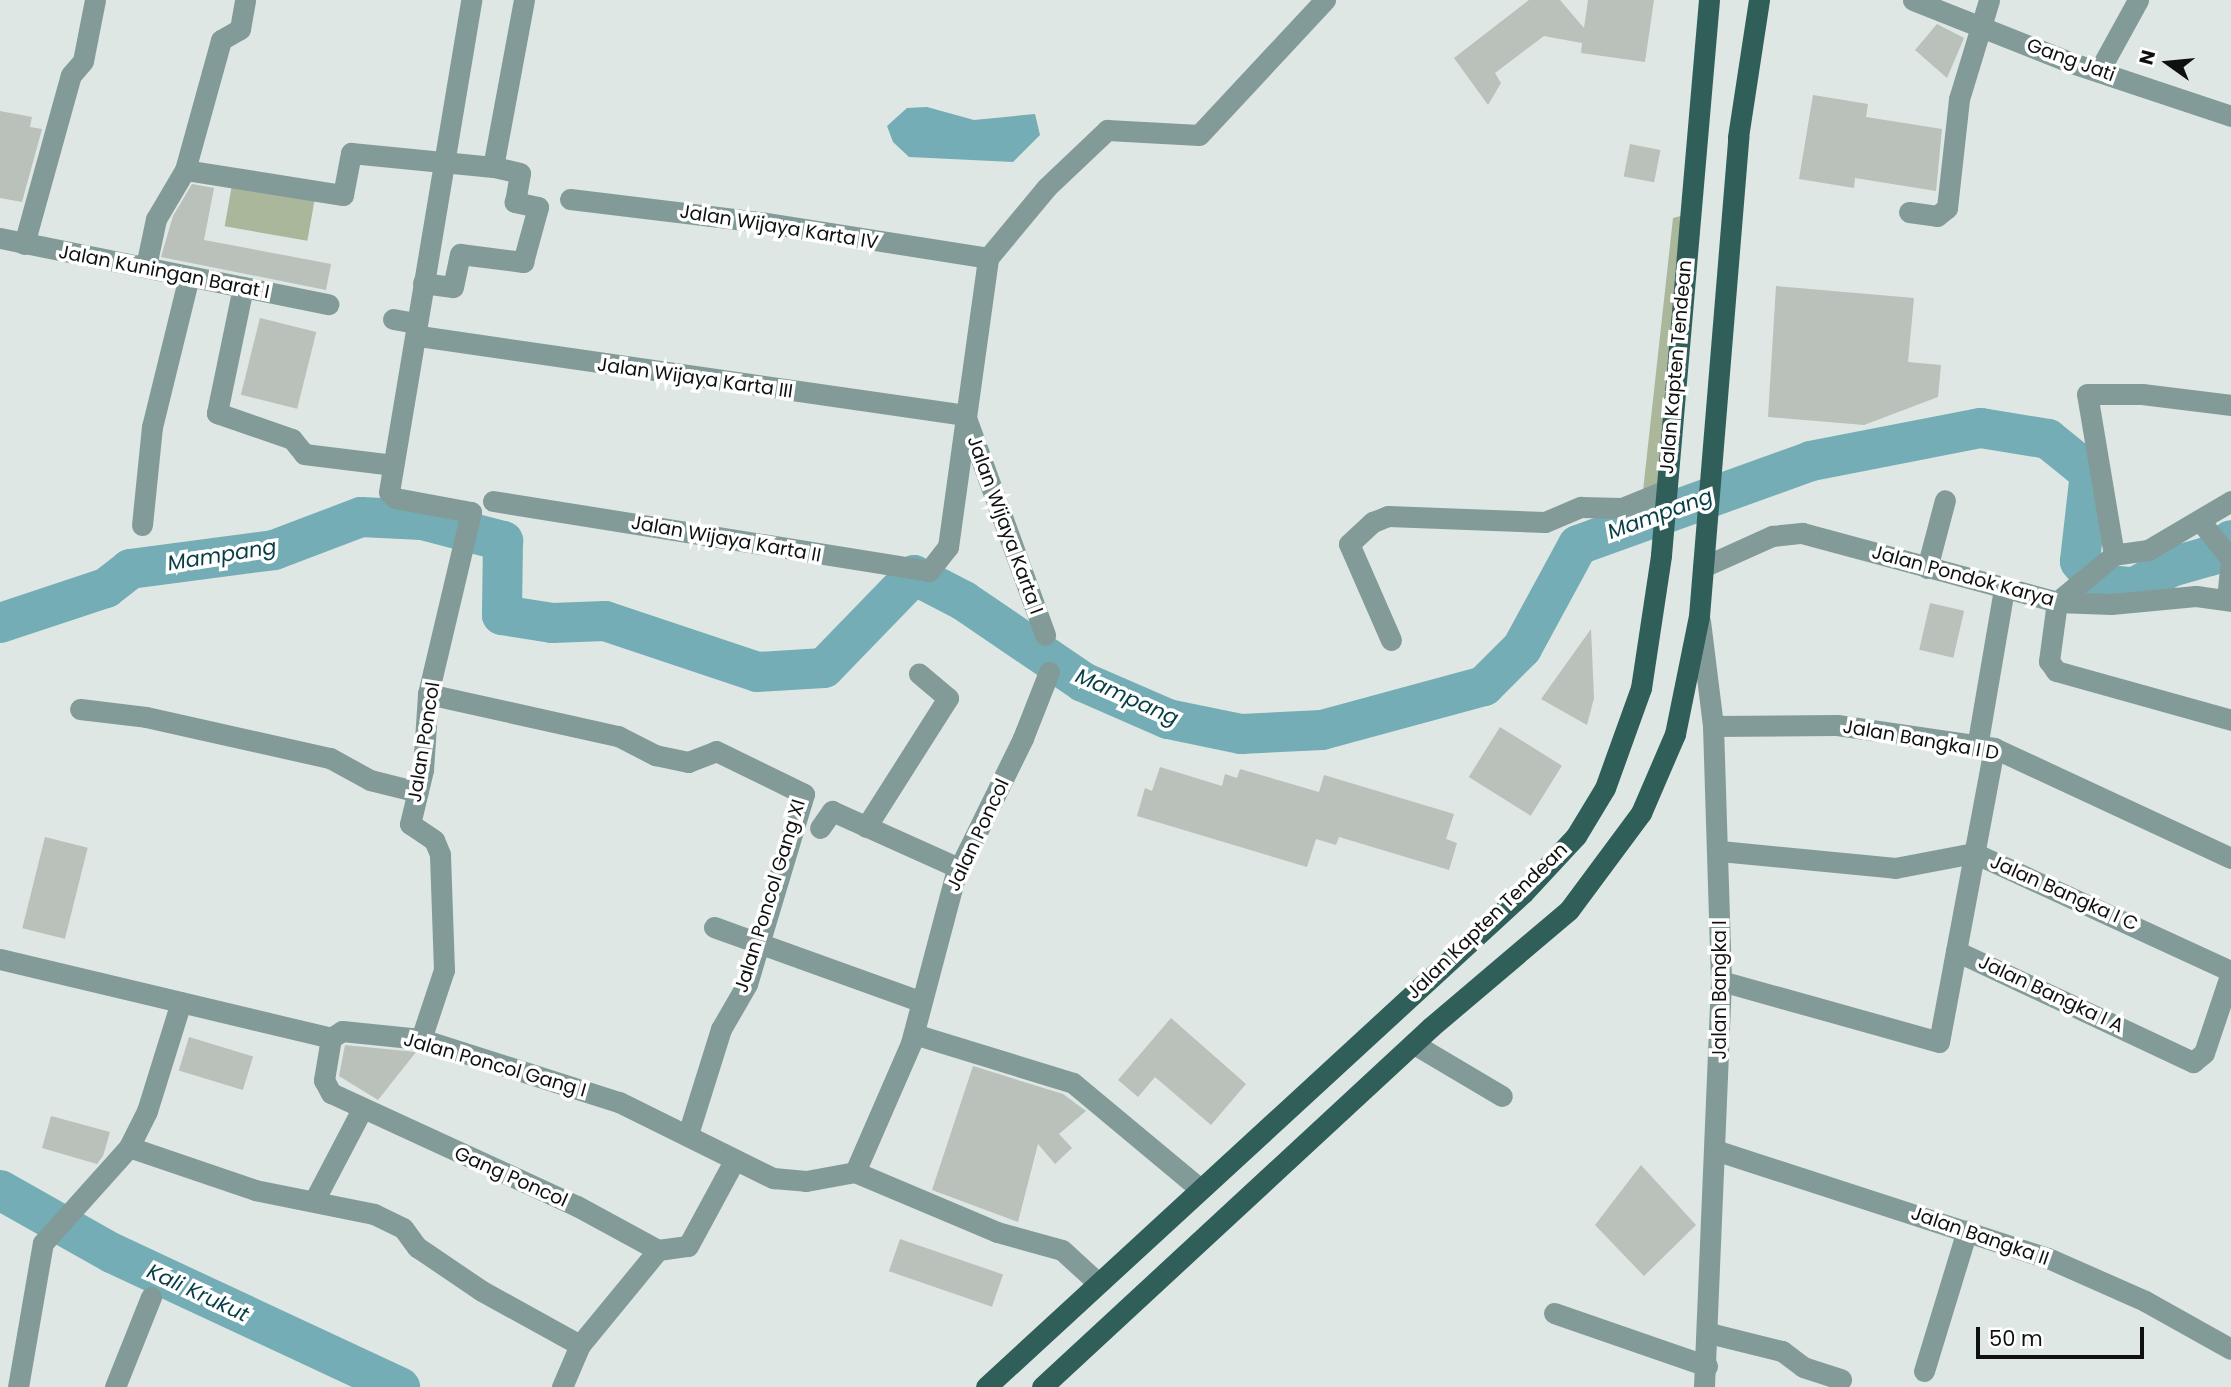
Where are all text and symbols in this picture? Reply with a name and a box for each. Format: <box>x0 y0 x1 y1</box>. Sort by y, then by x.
north arrow <box>2133 28 2203 98</box>
street label: Gang Jati <box>2024 34 2118 86</box>
text: N <box>2132 47 2162 68</box>
street label: Jalan Wijaya Karta IV <box>678 200 880 254</box>
street label: Jalan Kuningan Barat I <box>57 240 271 304</box>
street label: Jalan Kapten Tendean <box>1655 259 1697 475</box>
street label: Jalan Wijaya Karta III <box>596 353 794 403</box>
street label: Jalan Wijaya Karta I <box>962 433 1048 617</box>
water label: Mampang <box>1604 483 1716 545</box>
street label: Jalan Wijaya Karta II <box>629 511 823 567</box>
water label: Mampang <box>166 534 278 576</box>
street label: Jalan Pondok Karya <box>1869 541 2057 611</box>
water label: Mampang <box>1072 663 1182 731</box>
street label: Jalan Poncol <box>403 680 445 804</box>
street label: Jalan Bangka I D <box>1841 715 2001 765</box>
street label: Jalan Poncol <box>942 775 1014 895</box>
street label: Jalan Poncol Gang XI <box>730 797 810 995</box>
street label: Jalan Kapten Tendean <box>1402 838 1572 1004</box>
street label: Jalan Bangka I C <box>1987 850 2141 936</box>
street label: Jalan Bangka I <box>1709 920 1731 1060</box>
street label: Jalan Bangka I A <box>1975 950 2127 1038</box>
street label: Jalan Poncol Gang I <box>401 1028 589 1102</box>
street label: Gang Poncol <box>451 1142 571 1212</box>
street label: Jalan Bangka II <box>1908 1202 2052 1270</box>
water label: Kali Krukut <box>143 1259 253 1327</box>
scale bar <box>1979 1314 2147 1358</box>
text: 50 m <box>1989 1324 2043 1353</box>

